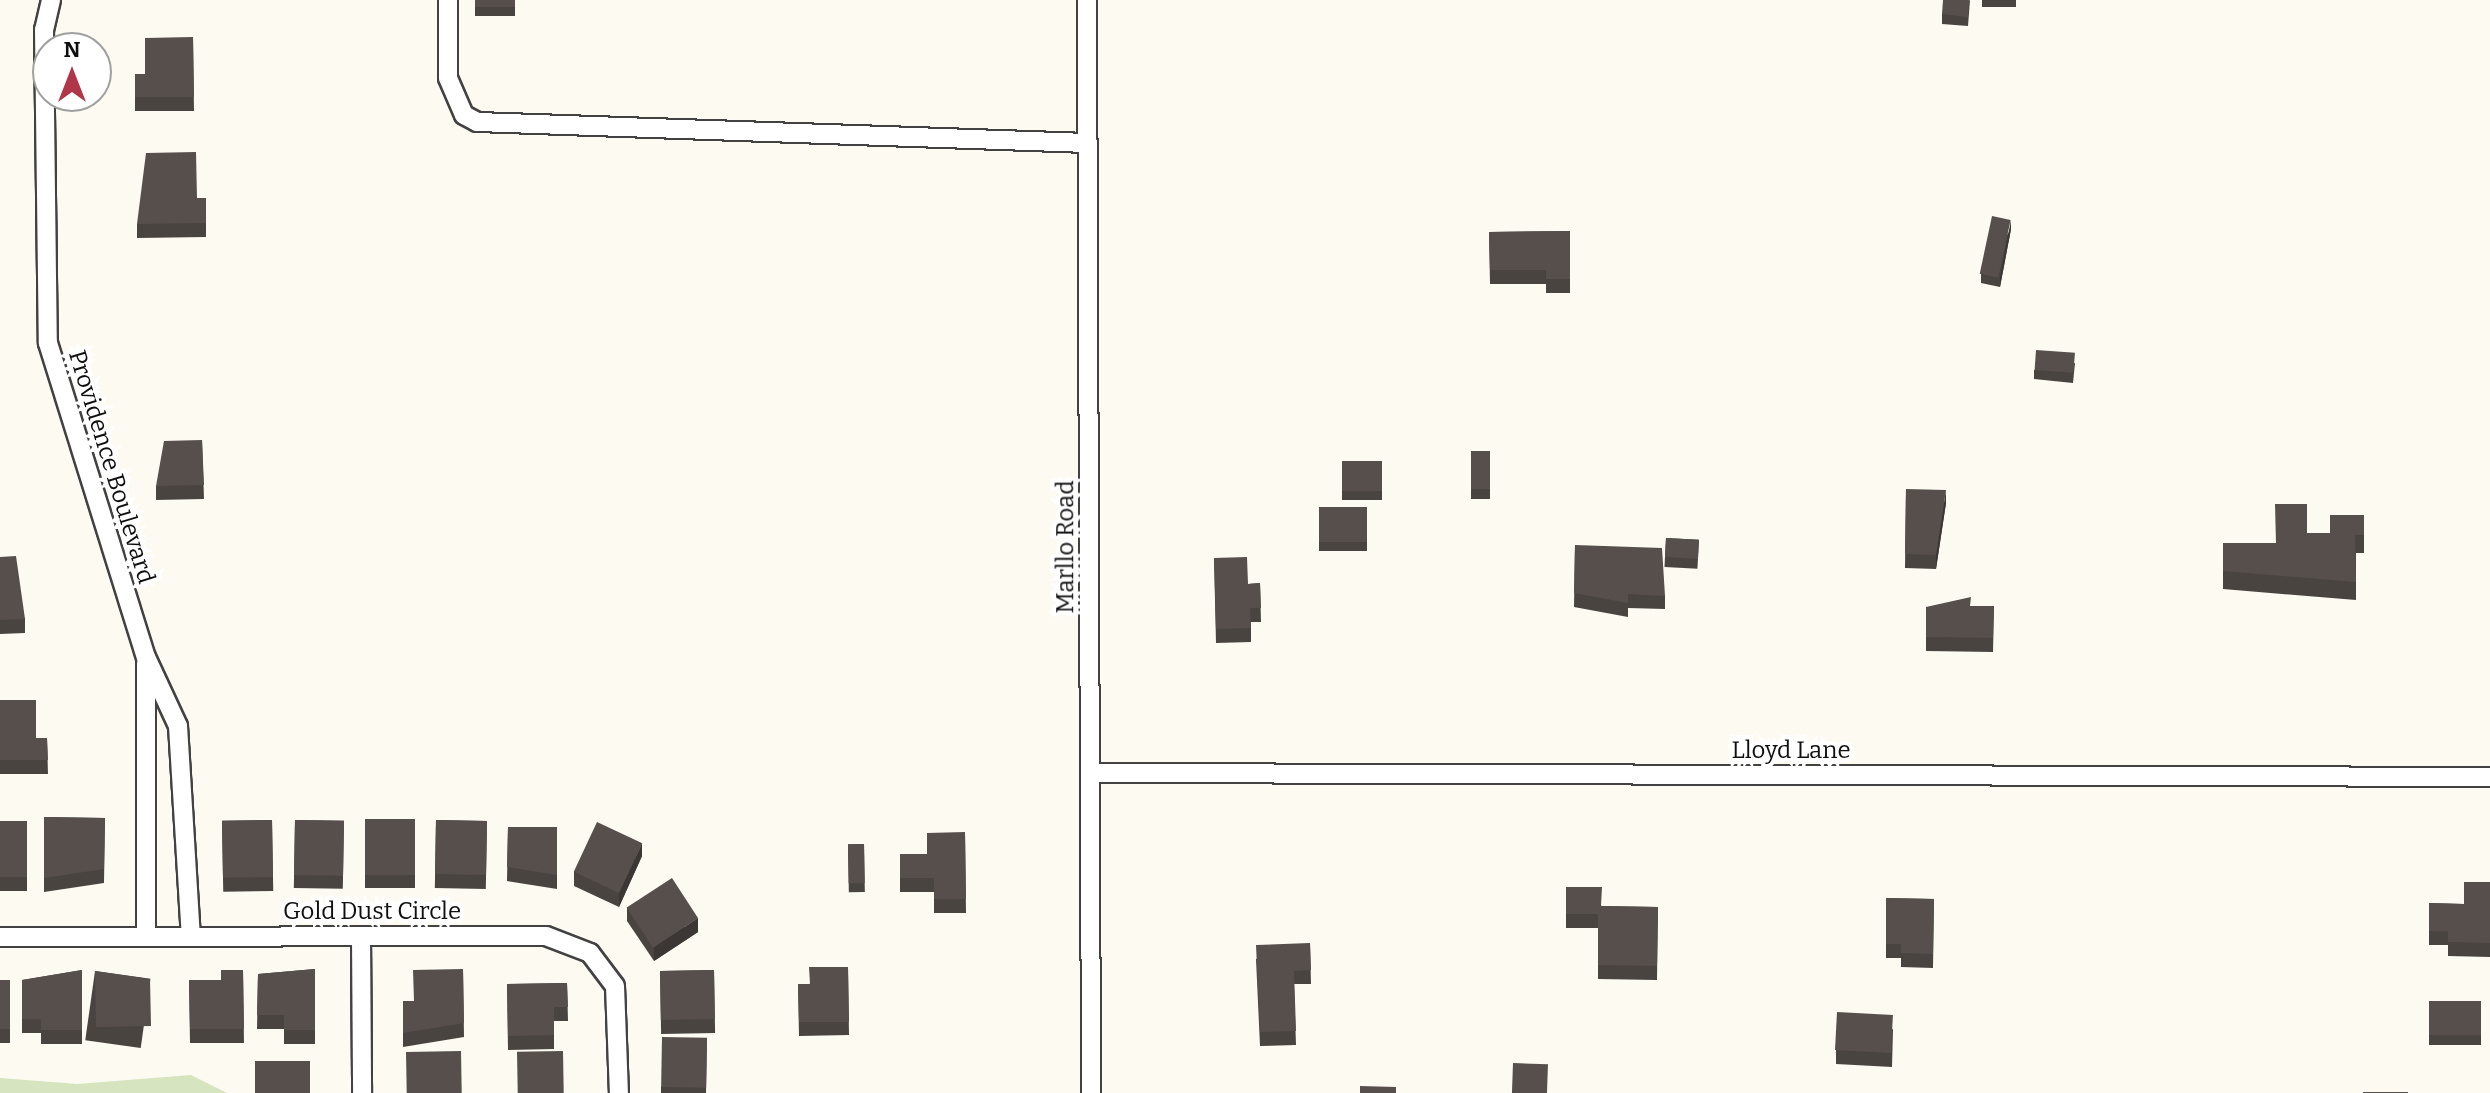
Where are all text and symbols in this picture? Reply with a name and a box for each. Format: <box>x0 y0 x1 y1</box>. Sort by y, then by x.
north arrow <box>32 32 112 112</box>
text: N <box>64 36 80 63</box>
street label: Providence Boulevard <box>62 347 160 587</box>
street label: Marllo Road <box>1052 480 1080 614</box>
street label: Lloyd Lane <box>1731 737 1851 765</box>
street label: Gold Dust Circle <box>283 898 461 926</box>

